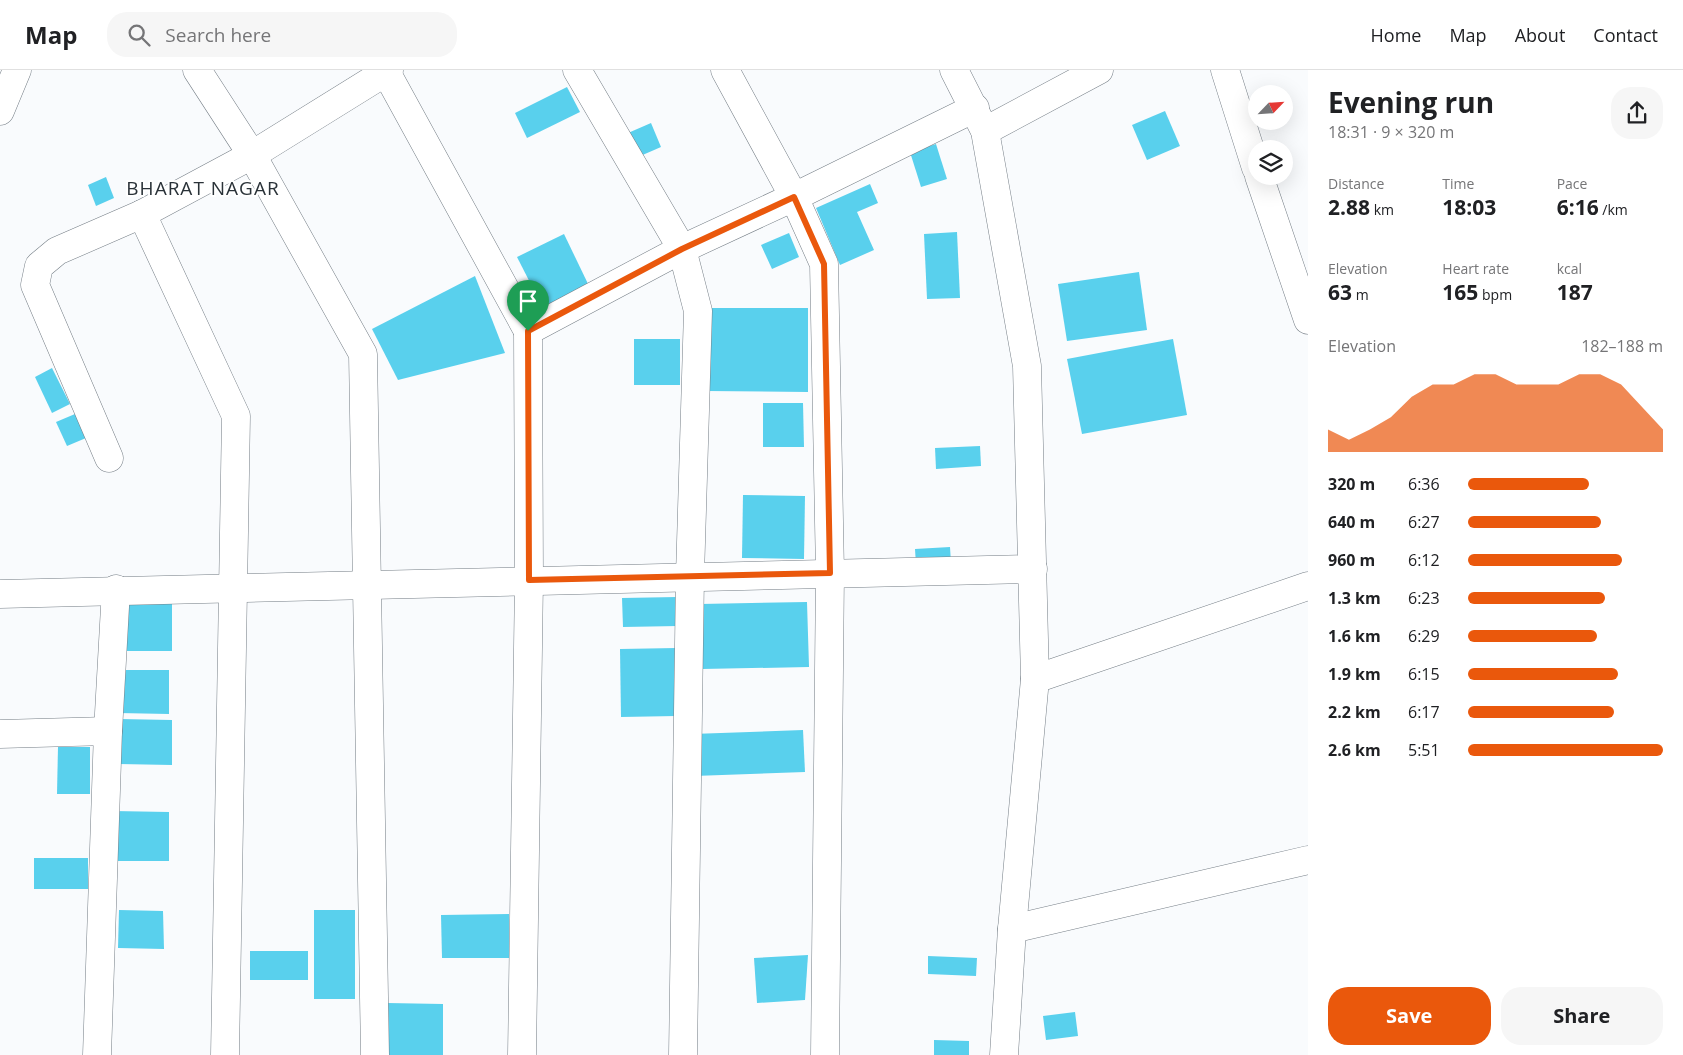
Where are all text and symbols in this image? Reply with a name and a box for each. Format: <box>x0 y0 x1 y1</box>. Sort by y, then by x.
search box <box>107 12 457 57</box>
text: Map <box>25 18 77 51</box>
icon: search <box>125 21 153 49</box>
text: Search here <box>165 22 271 48</box>
text: Home <box>1371 23 1421 47</box>
text: Map <box>1449 23 1487 47</box>
text: About <box>1515 23 1565 47</box>
text: Contact <box>1593 23 1658 47</box>
text: Evening run <box>1328 83 1494 121</box>
north arrow <box>1248 85 1292 130</box>
map controls <box>1248 85 1293 185</box>
button: share <box>1611 87 1663 139</box>
text: 18:31 · 9 × 320 m <box>1328 121 1454 143</box>
button: layers <box>1248 140 1293 185</box>
text: Distance <box>1328 174 1384 193</box>
text: Time <box>1442 174 1474 193</box>
text: Pace <box>1557 174 1587 193</box>
district label: BHARAT NAGAR <box>126 175 280 201</box>
text: 2.88 <box>1328 193 1370 221</box>
text: 18:03 <box>1442 193 1496 221</box>
text: 6:16 <box>1557 193 1599 221</box>
text: km <box>1370 200 1394 219</box>
text: /km <box>1599 200 1628 219</box>
text: Elevation <box>1328 259 1387 278</box>
text: Heart rate <box>1442 259 1509 278</box>
text: kcal <box>1557 259 1582 278</box>
text: 63 <box>1328 278 1352 306</box>
text: 165 <box>1442 278 1478 306</box>
text: 187 <box>1557 278 1593 306</box>
pin <box>507 280 549 331</box>
text: m <box>1352 285 1369 304</box>
text: bpm <box>1478 285 1512 304</box>
icon: arrive <box>514 287 542 315</box>
text: Elevation <box>1328 335 1396 357</box>
text: 182–188 m <box>1581 335 1663 357</box>
text: 320 m <box>1328 473 1375 495</box>
text: 6:36 <box>1408 473 1440 495</box>
text: 640 m <box>1328 511 1375 533</box>
text: 6:27 <box>1408 511 1440 533</box>
text: 960 m <box>1328 549 1375 571</box>
text: 6:12 <box>1408 549 1440 571</box>
text: 1.3 km <box>1328 587 1381 609</box>
text: 6:23 <box>1408 587 1440 609</box>
text: 1.6 km <box>1328 625 1381 647</box>
text: 6:29 <box>1408 625 1440 647</box>
text: 1.9 km <box>1328 663 1381 685</box>
text: 6:15 <box>1408 663 1440 685</box>
text: 2.2 km <box>1328 701 1381 723</box>
text: 6:17 <box>1408 701 1440 723</box>
text: 2.6 km <box>1328 739 1381 761</box>
text: 5:51 <box>1408 739 1440 761</box>
button: Save <box>1328 987 1491 1045</box>
button: Share <box>1501 987 1663 1045</box>

